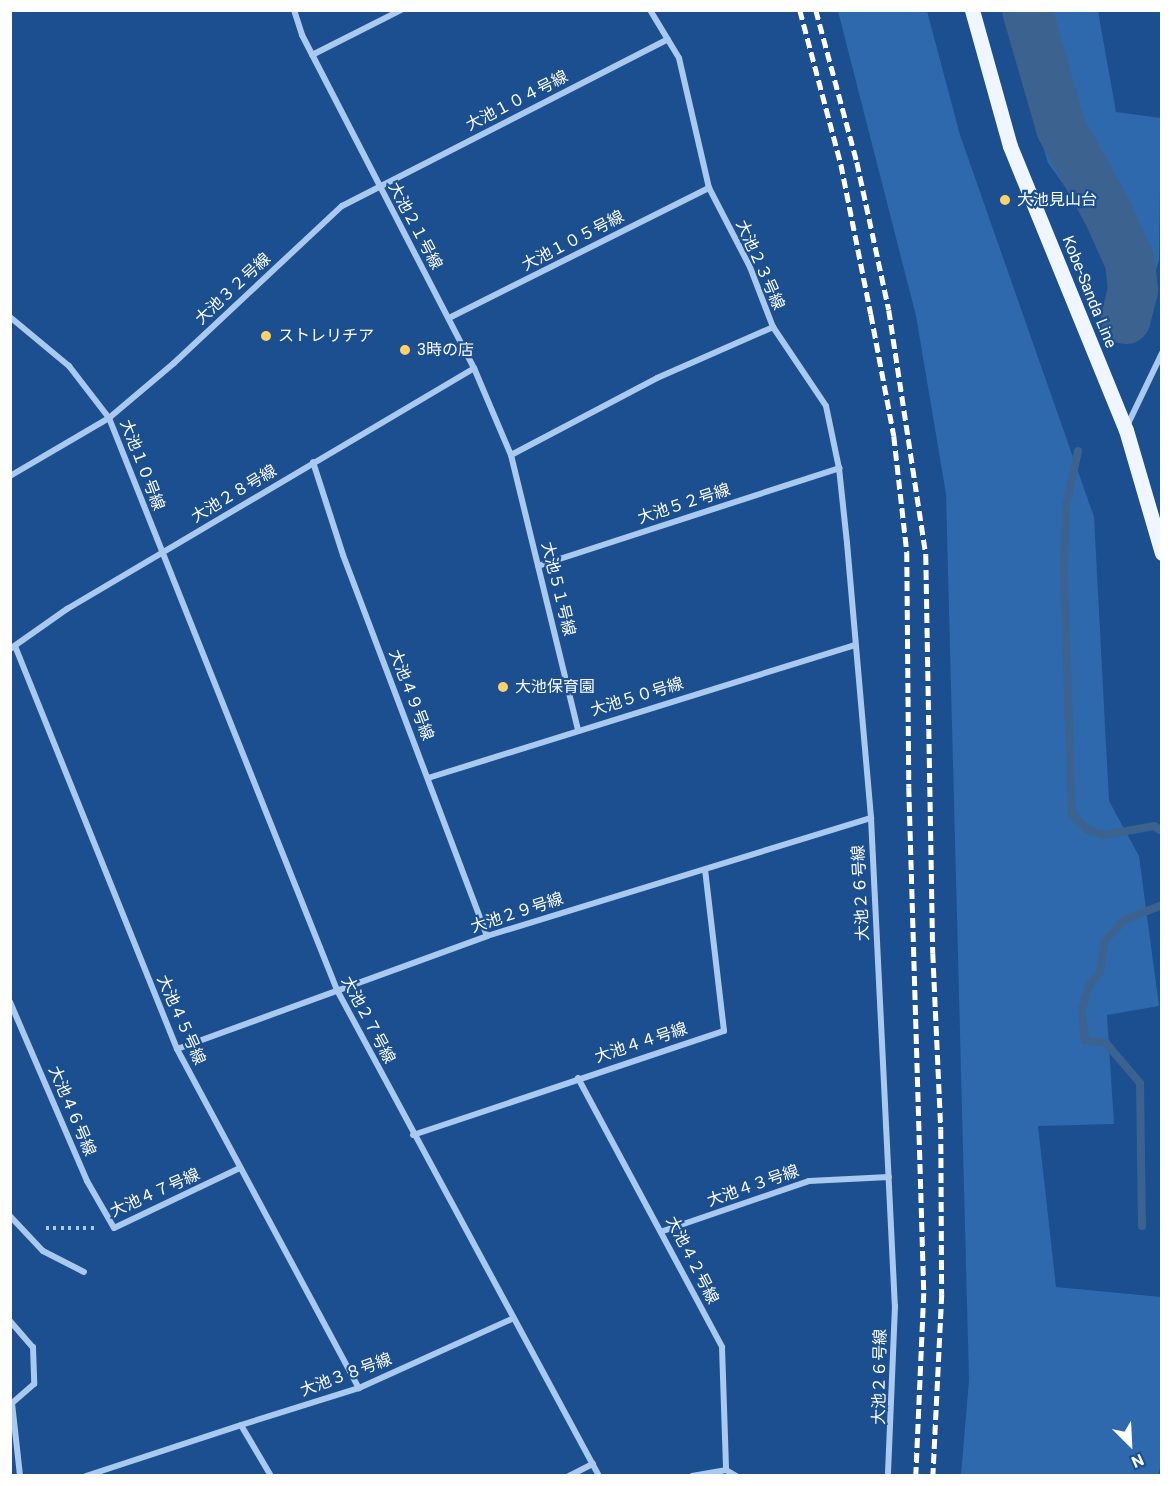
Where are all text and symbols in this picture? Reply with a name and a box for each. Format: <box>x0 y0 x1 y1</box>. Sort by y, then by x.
street label: 大池１０４号線 <box>463 67 571 135</box>
street label: 大池２１号線 <box>384 179 446 273</box>
place label: 大池見山台 <box>1017 190 1097 210</box>
marker: 大池見山台 <box>998 193 1012 207</box>
street label: 大池１０５号線 <box>519 207 627 275</box>
street label: 大池２３号線 <box>732 217 788 313</box>
street label: Kobe-Sanda Line <box>1058 233 1120 351</box>
street label: 大池３２号線 <box>191 249 275 329</box>
place label: ストレリチア <box>278 326 374 346</box>
marker: ストレリチア <box>259 329 273 343</box>
place label: 3時の店 <box>417 340 474 360</box>
marker: 3時の店 <box>398 343 412 357</box>
street label: 大池１０号線 <box>116 417 168 513</box>
street label: 大池２８号線 <box>188 461 280 527</box>
street label: 大池５２号線 <box>635 480 733 528</box>
street label: 大池５１号線 <box>537 540 579 638</box>
street label: 大池４９号線 <box>385 647 437 743</box>
street label: 大池５０号線 <box>588 674 686 720</box>
place label: 大池保育園 <box>515 677 595 697</box>
marker: 大池保育園 <box>496 680 510 694</box>
street label: 大池２６号線 <box>849 845 873 941</box>
street label: 大池２９号線 <box>468 889 566 937</box>
street label: 大池４５号線 <box>153 972 209 1068</box>
street label: 大池２７号線 <box>337 973 399 1067</box>
street label: 大池４４号線 <box>592 1019 690 1067</box>
street label: 大池４６号線 <box>44 1063 100 1159</box>
street label: 大池４３号線 <box>704 1161 802 1211</box>
street label: 大池４７号線 <box>107 1165 203 1221</box>
street label: 大池４２号線 <box>662 1213 722 1307</box>
street label: 大池２６号線 <box>870 1329 890 1425</box>
street label: 大池３８号線 <box>298 1350 394 1400</box>
north arrow <box>1100 1414 1160 1474</box>
text: N <box>1129 1450 1147 1472</box>

